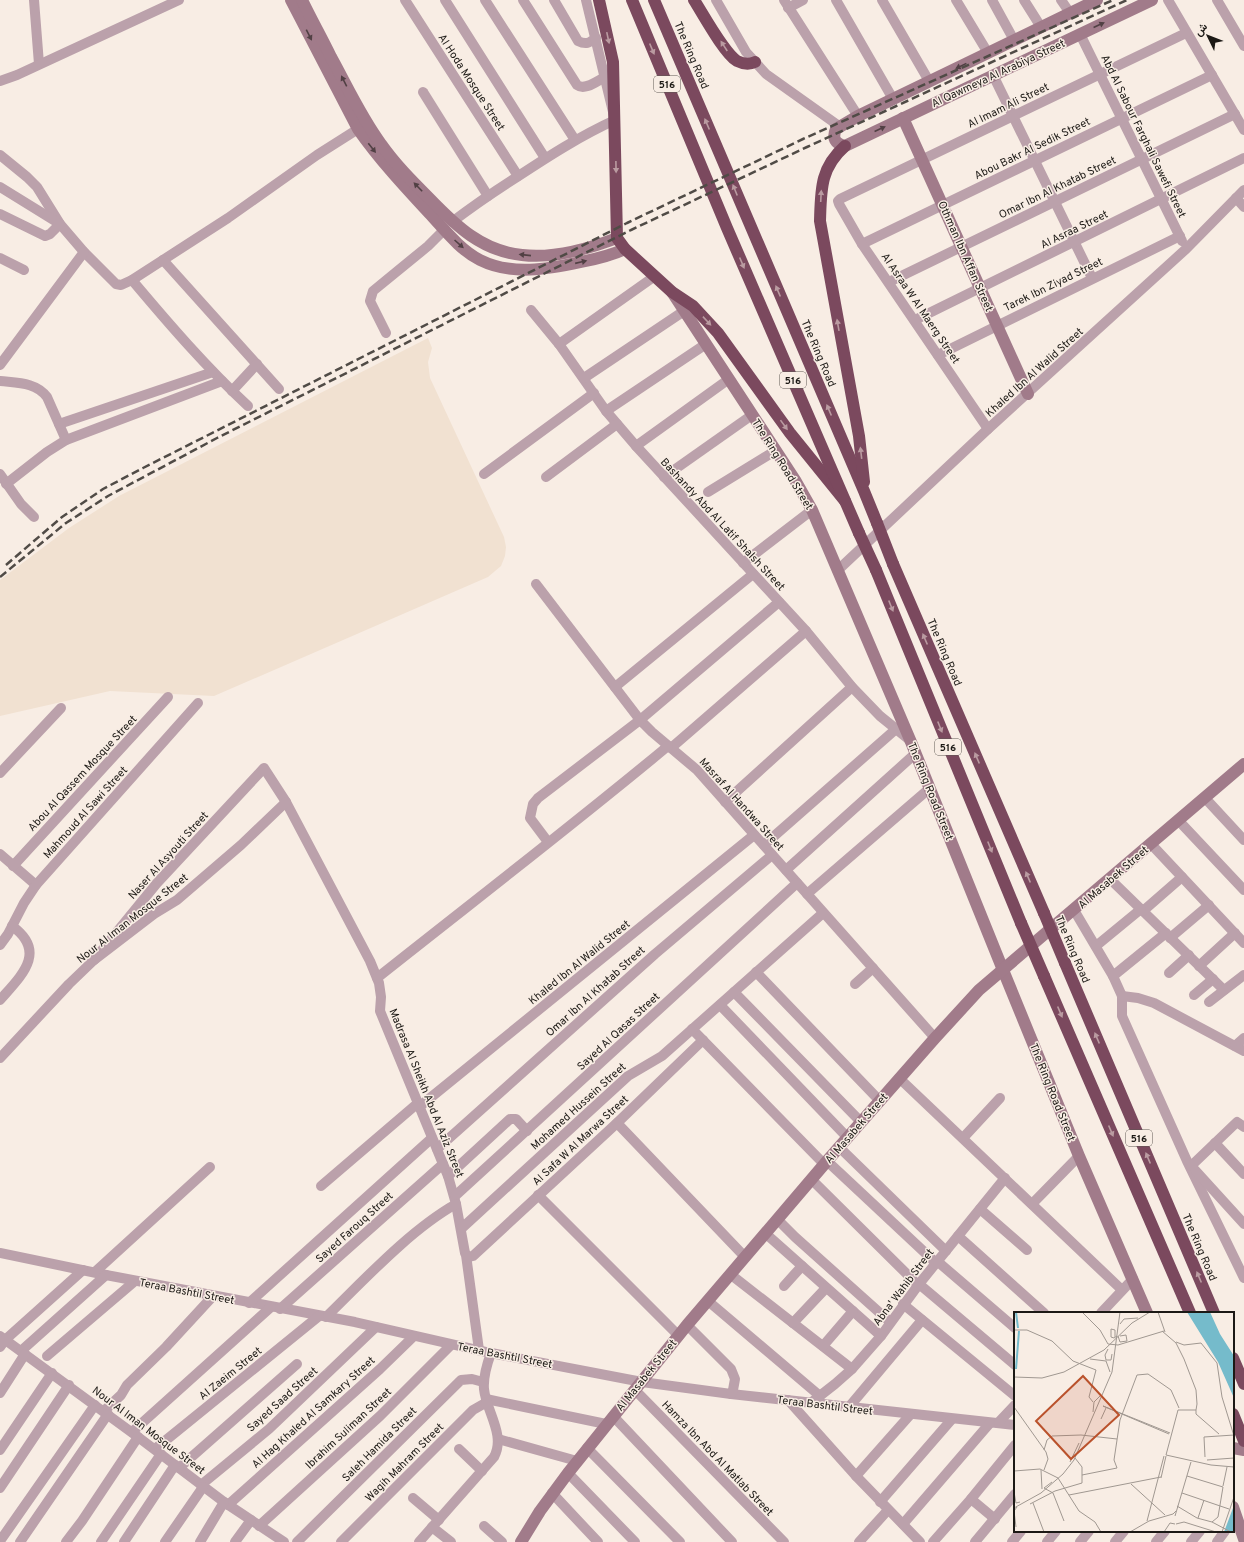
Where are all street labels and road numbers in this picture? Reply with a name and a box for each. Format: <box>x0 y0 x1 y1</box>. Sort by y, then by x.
street label: The Ring Road <box>671 20 712 91</box>
street label: Al Hoda Mosque Street <box>435 32 508 134</box>
street label: Al Qawmeya Al Arabiya Street <box>929 37 1068 111</box>
street label: Abd Al Sabour Farghali Sawefi Street <box>1097 53 1189 220</box>
road number: 516 <box>654 76 680 92</box>
street label: Al Imam Ali Street <box>965 80 1051 132</box>
street label: Abou Bakr Al Sedik Street <box>972 115 1093 183</box>
street label: Omar Ibn Al Khatab Street <box>996 153 1118 222</box>
street label: Othman Ibn Affan Street <box>934 199 996 314</box>
street label: Al Asraa Street <box>1038 207 1111 252</box>
street label: Al Asraa W Al Maerg Street <box>878 250 963 367</box>
street label: Tarek Ibn Ziyad Street <box>1002 255 1105 315</box>
street label: The Ring Road <box>798 318 839 389</box>
street label: Khaled Ibn Al Walid Street <box>983 325 1086 420</box>
road number: 516 <box>780 372 806 388</box>
street label: The Ring Road Street <box>748 416 816 513</box>
street label: Bashandy Abd Al Latif Shalsh Street <box>657 455 788 594</box>
street label: The Ring Road <box>924 617 965 688</box>
street label: Abou Al Qassem Mosque Street <box>25 713 140 835</box>
road number: 516 <box>935 739 961 755</box>
street label: The Ring Road Street <box>904 740 956 843</box>
street label: Masraf Al Handwa Street <box>696 755 787 854</box>
street label: Mahmoud Al Sawi Street <box>41 764 131 862</box>
street label: Naser Al Asyouti Street <box>126 809 212 902</box>
street label: Al Masabek Street <box>1075 843 1152 912</box>
street label: Nour Al Iman Mosque Street <box>74 871 191 967</box>
street label: The Ring Road <box>1052 914 1093 985</box>
street label: Khaled Ibn Al Walid Street <box>526 917 633 1008</box>
street label: Omar Ibn Al Khatab Street <box>543 943 648 1040</box>
street label: Sayed Al Qasas Street <box>574 990 663 1074</box>
street label: Madrasa Al Sheikh Abd Al Aziz Street <box>386 1007 466 1180</box>
street label: The Ring Road Street <box>1026 1041 1078 1144</box>
street label: Mohamed Hussein Street <box>528 1060 629 1153</box>
street label: Al Masabek Street <box>822 1090 891 1167</box>
street label: Al Safa W Al Marwa Street <box>530 1093 632 1189</box>
road number: 516 <box>1126 1130 1152 1146</box>
street label: Sayed Farouq Street <box>313 1189 396 1266</box>
street label: The Ring Road <box>1179 1212 1220 1283</box>
street label: Abna' Wahib Street <box>870 1246 937 1329</box>
street label: Teraa Bashtil Street <box>138 1276 236 1308</box>
street label: Al Masabek Street <box>613 1337 680 1415</box>
street label: Teraa Bashtil Street <box>456 1340 554 1372</box>
street label: Al Zaeim Street <box>196 1344 265 1403</box>
street label: Al Hag Khaled Al Samkary Street <box>249 1354 378 1472</box>
street label: Sayed Saad Street <box>244 1364 321 1435</box>
street label: Nour Al Iman Mosque Street <box>89 1384 208 1478</box>
street label: Ibrahim Suliman Street <box>303 1385 395 1472</box>
street label: Teraa Bashtil Street <box>776 1393 874 1419</box>
street label: Hamza Ibn Abd Al Matlab Street <box>658 1398 776 1519</box>
street label: Saleh Hamida Street <box>339 1404 420 1485</box>
street label: Wagih Mahram Street <box>362 1420 447 1505</box>

